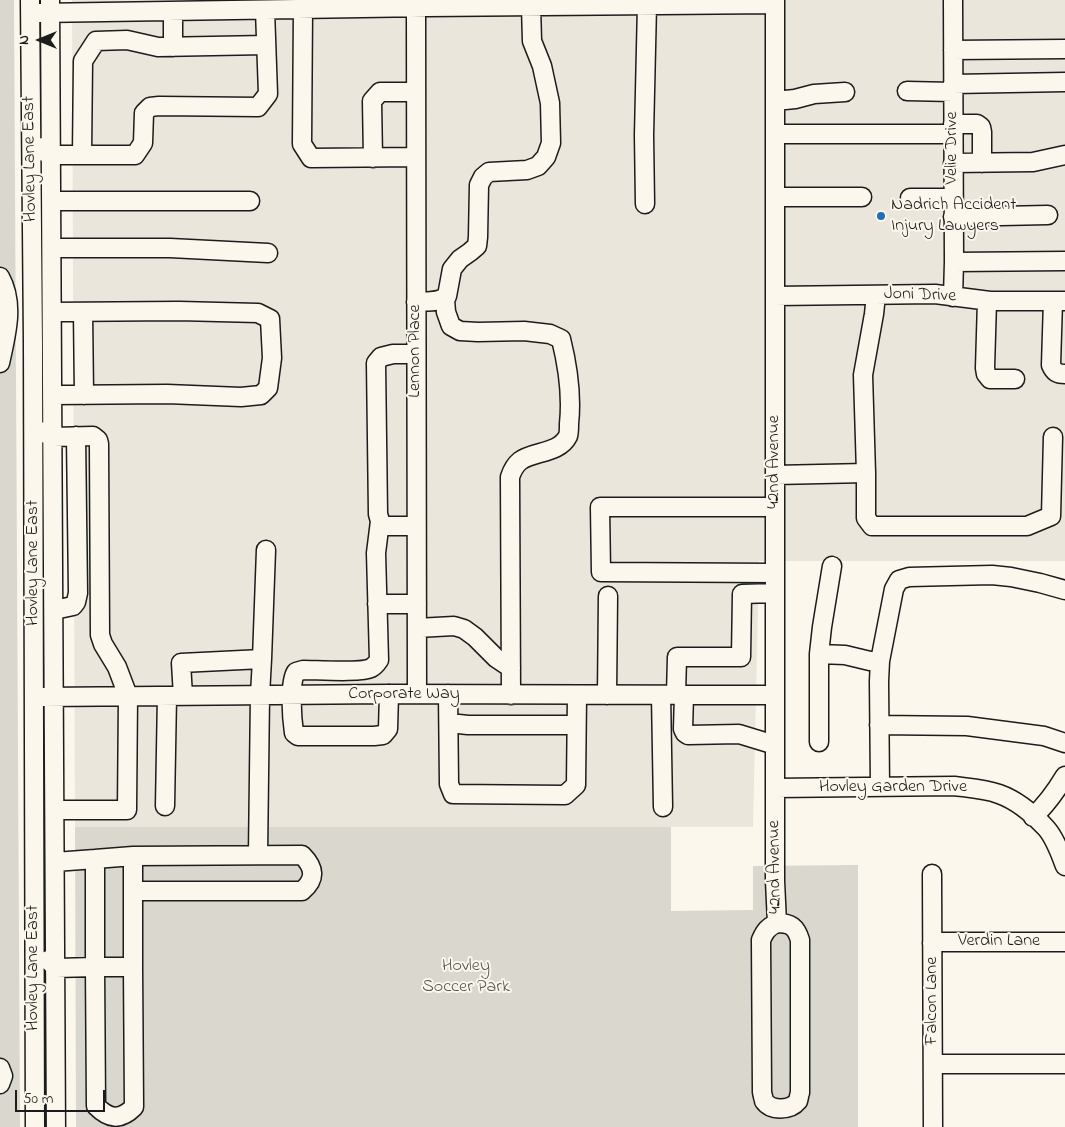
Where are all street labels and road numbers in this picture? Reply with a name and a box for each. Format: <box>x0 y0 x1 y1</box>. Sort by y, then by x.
street label: Hovley Lane East <box>19 96 43 222</box>
street label: Velie Drive <box>942 112 964 184</box>
street label: Joni Drive <box>883 284 957 308</box>
street label: Lennon Place <box>405 304 427 398</box>
street label: 42nd Avenue <box>764 415 786 509</box>
street label: Hovley Lane East <box>23 500 45 626</box>
street label: Corporate Way <box>348 684 460 706</box>
street label: Hovley Garden Drive <box>819 777 967 799</box>
street label: 42nd Avenue <box>764 820 788 914</box>
street label: Hovley Lane East <box>23 905 45 1031</box>
street label: Verdin Lane <box>958 931 1040 953</box>
street label: Falcon Lane <box>922 957 944 1045</box>

